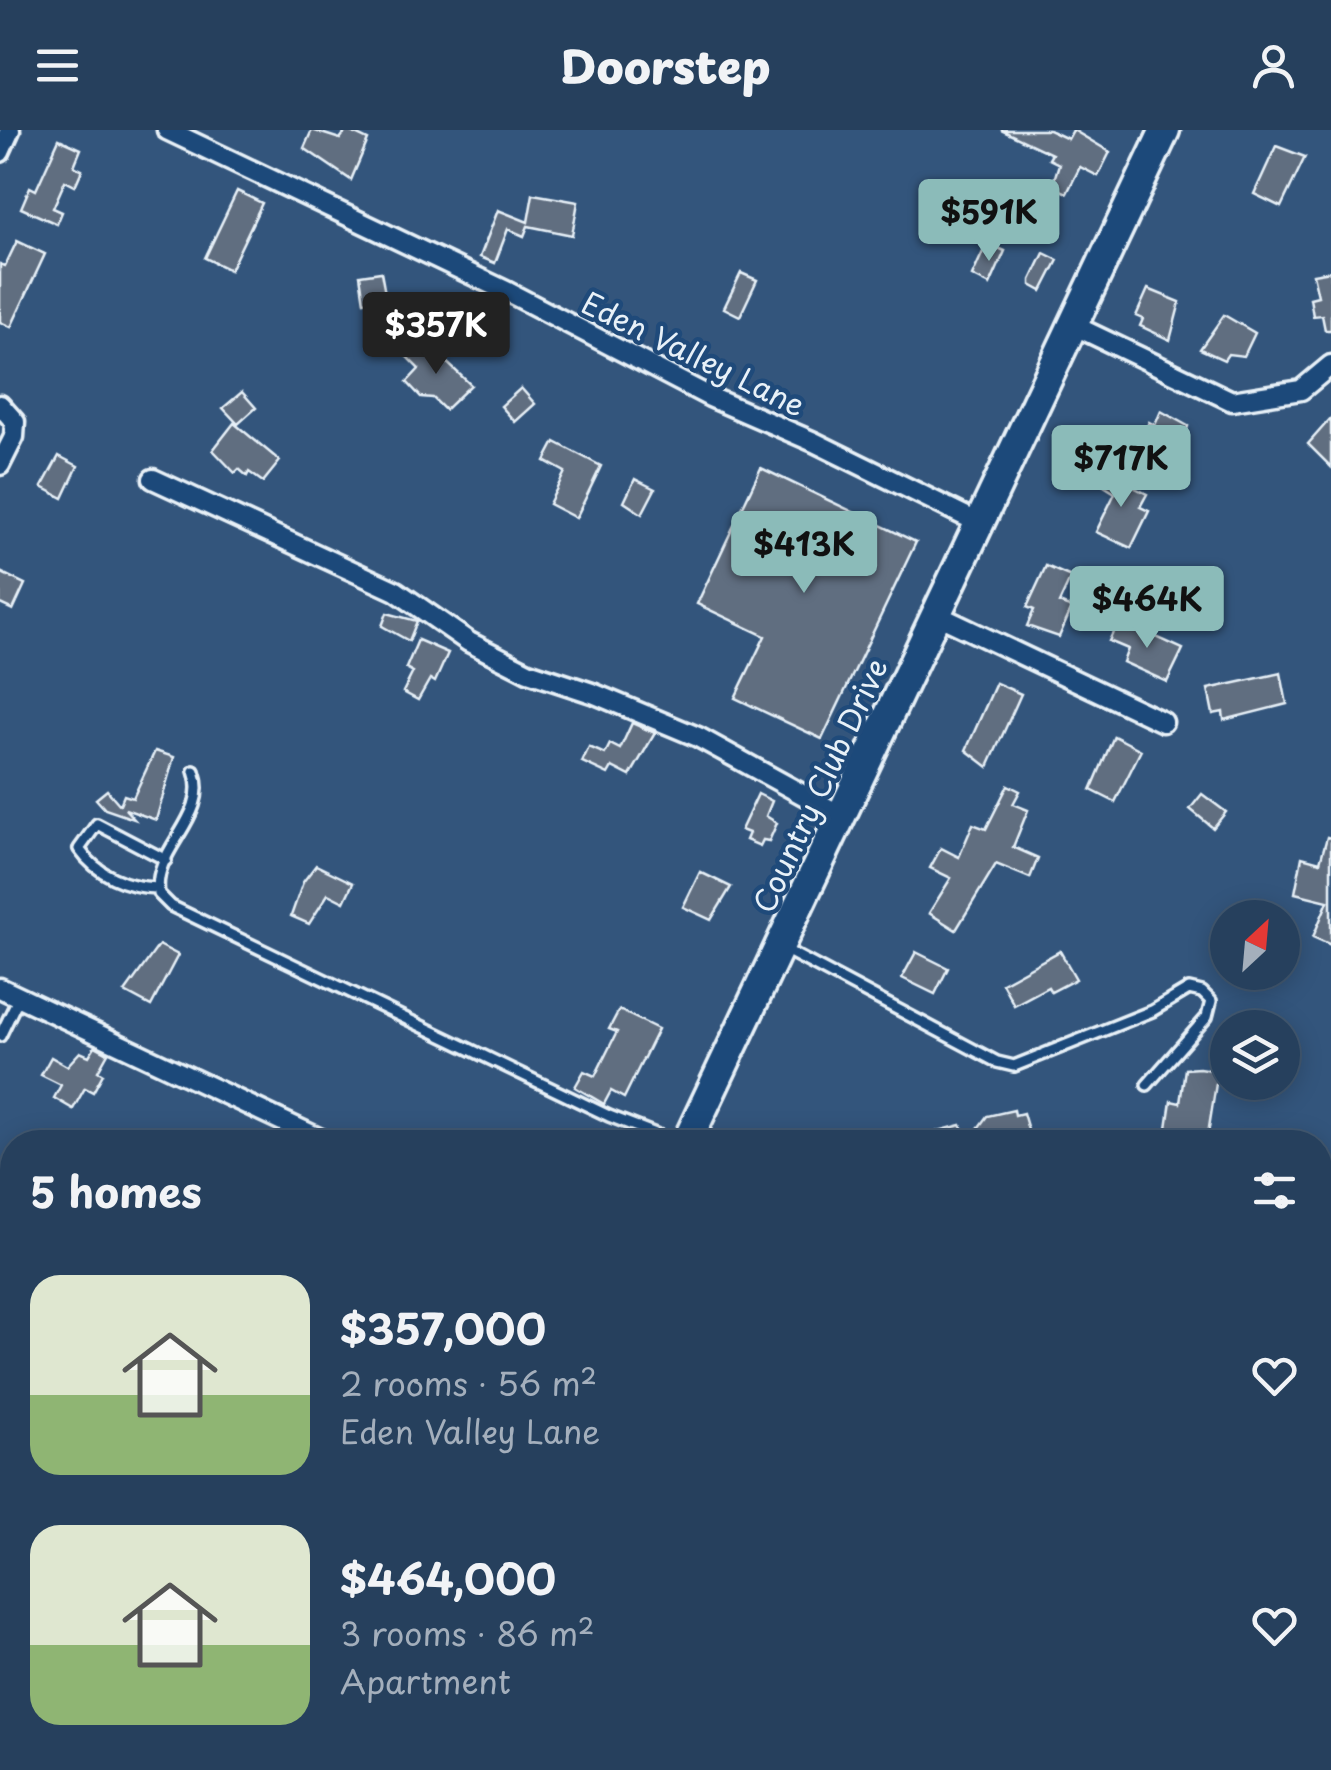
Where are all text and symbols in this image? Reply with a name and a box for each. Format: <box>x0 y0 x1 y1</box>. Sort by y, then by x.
text: Doorstep <box>560 31 771 99</box>
icon: menu <box>30 38 85 93</box>
icon: person <box>1246 38 1301 93</box>
pin: $591K <box>919 179 1059 264</box>
text: $591K <box>940 187 1038 235</box>
street label: Eden Valley Lane <box>575 279 813 427</box>
pin: $357K <box>366 292 506 377</box>
text: $357K <box>385 300 487 348</box>
pin: $717K <box>1051 425 1191 510</box>
text: $717K <box>1074 433 1168 481</box>
pin: $413K <box>734 511 874 596</box>
text: $413K <box>753 519 855 567</box>
pin: $464K <box>1077 566 1217 651</box>
text: $464K <box>1092 574 1202 622</box>
street label: Country Club Drive <box>740 650 898 920</box>
north arrow <box>1210 900 1300 990</box>
map controls <box>1210 900 1300 1100</box>
button: layers <box>1210 1010 1300 1100</box>
text: 5 homes <box>30 1159 202 1222</box>
icon: filters <box>1247 1163 1302 1218</box>
text: $357,000 <box>340 1296 546 1359</box>
icon: home <box>110 1315 230 1435</box>
icon: heart <box>1247 1348 1302 1403</box>
text: 2 rooms · 56 m² <box>340 1359 597 1407</box>
text: Eden Valley Lane <box>340 1407 600 1455</box>
text: $464,000 <box>340 1546 556 1609</box>
icon: home <box>110 1565 230 1685</box>
icon: heart <box>1247 1598 1302 1653</box>
text: 3 rooms · 86 m² <box>340 1609 595 1657</box>
text: Apartment <box>340 1657 511 1705</box>

